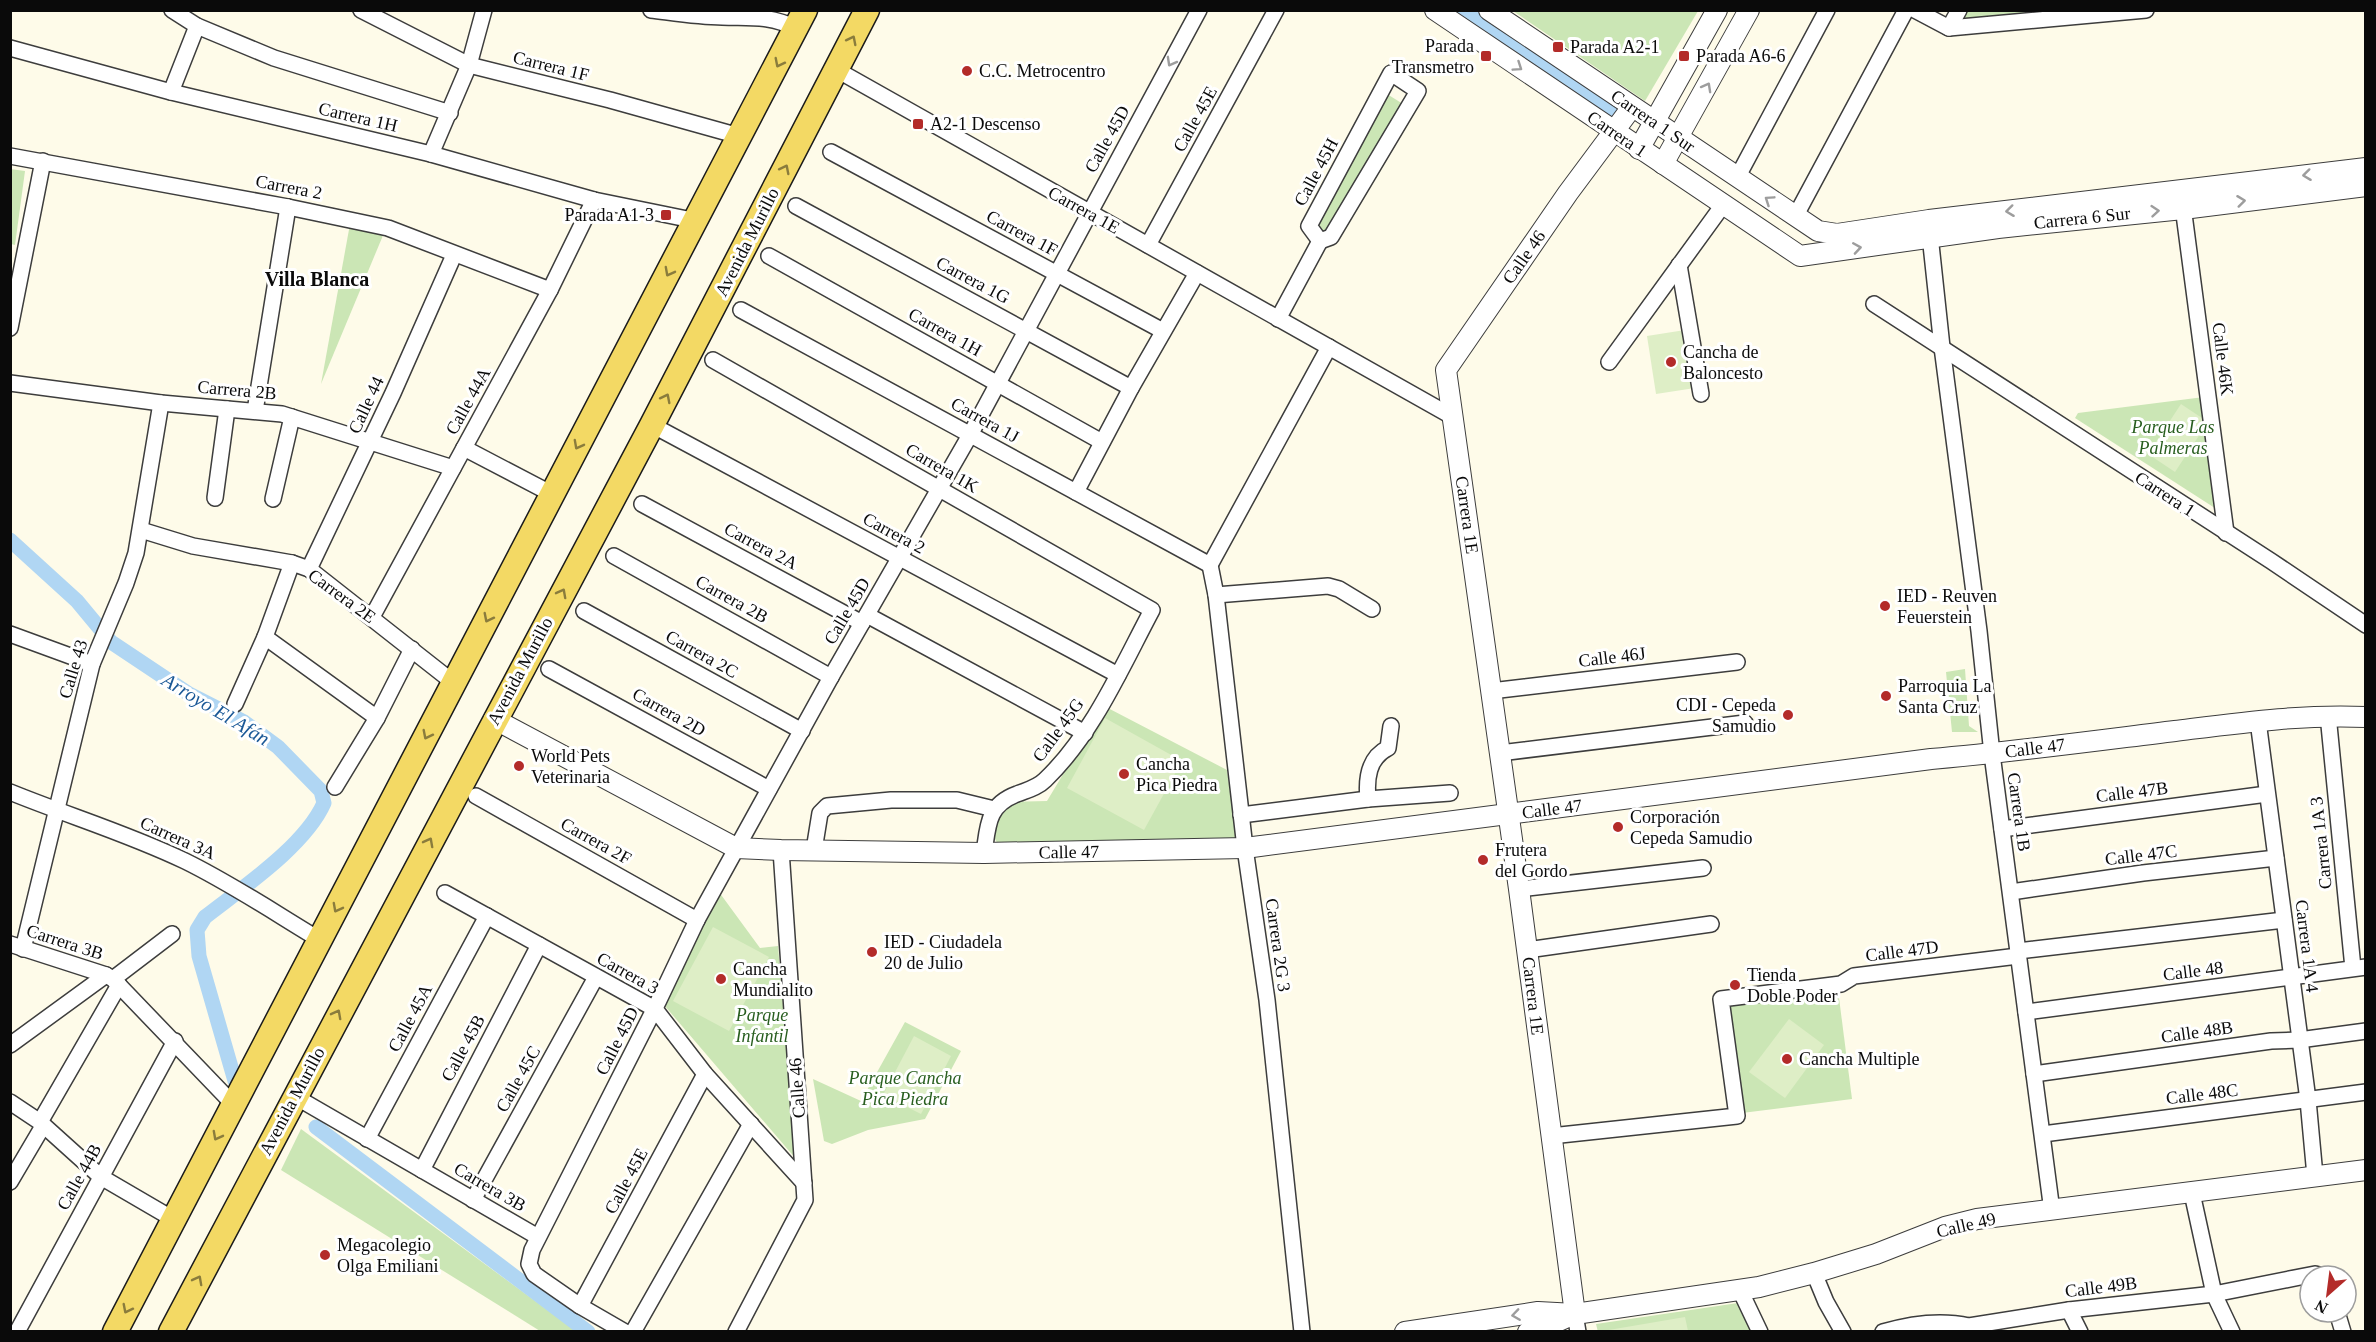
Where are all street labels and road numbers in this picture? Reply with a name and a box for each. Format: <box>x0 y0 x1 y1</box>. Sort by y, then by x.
street label: Carrera 1F <box>511 47 591 85</box>
street label: Calle 45E <box>1169 83 1221 155</box>
street label: Carrera 1 Sur <box>1607 85 1699 157</box>
street label: Carrera 1H <box>317 98 399 136</box>
street label: Calle 45D <box>1080 102 1134 176</box>
street label: Carrera 1 <box>1583 106 1651 162</box>
street label: Calle 45H <box>1290 135 1342 209</box>
street label: Carrera 2 <box>254 171 324 203</box>
street label: Carrera 1E <box>1045 182 1123 238</box>
street label: Avenida Murillo <box>711 184 783 300</box>
street label: Carrera 6 Sur <box>2033 203 2131 233</box>
street label: Carrera 1F <box>983 206 1061 260</box>
street label: Calle 46 <box>1498 226 1550 288</box>
street label: Carrera 1G <box>933 252 1013 308</box>
street label: Carrera 1H <box>905 304 985 360</box>
street label: Calle 46K <box>2209 321 2237 397</box>
street label: Calle 44A <box>441 364 495 438</box>
street label: Calle 44 <box>344 373 388 437</box>
street label: Carrera 2B <box>197 377 277 403</box>
street label: Carrera 1J <box>948 393 1022 447</box>
street label: Carrera 1K <box>902 439 982 497</box>
street label: Carrera 1 <box>2131 467 2199 521</box>
street label: Carrera 1E <box>1452 475 1482 555</box>
street label: Carrera 2 <box>860 508 928 558</box>
street label: Carrera 2A <box>721 518 801 574</box>
street label: Carrera 2E <box>304 565 380 627</box>
street label: Carrera 2B <box>692 571 772 627</box>
street label: Calle 45D <box>820 574 874 648</box>
street label: Avenida Murillo <box>483 614 557 728</box>
street label: Carrera 2C <box>662 626 742 682</box>
street label: Calle 43 <box>55 637 91 701</box>
street label: Calle 46J <box>1577 643 1647 671</box>
street label: Carrera 2D <box>629 684 709 740</box>
street label: Calle 45G <box>1028 694 1088 766</box>
street label: Calle 47 <box>2004 734 2066 762</box>
street label: Carrera 1B <box>2004 771 2034 853</box>
street label: Calle 47B <box>2095 778 2169 806</box>
street label: Calle 47 <box>1521 795 1583 823</box>
street label: Carrera 1A 3 <box>2306 796 2336 890</box>
street label: Carrera 3A <box>137 812 219 864</box>
street label: Carrera 2F <box>557 813 635 869</box>
street label: Calle 47 <box>1039 841 1099 863</box>
street label: Calle 47C <box>2104 841 2178 869</box>
street label: Carrera 2G 3 <box>1262 897 1294 993</box>
street label: Carrera 1A 4 <box>2291 899 2323 993</box>
street label: Carrera 3B <box>24 920 106 964</box>
street label: Calle 47D <box>1864 937 1940 965</box>
street label: Carrera 3 <box>594 948 662 998</box>
street label: Carrera 1E <box>1518 956 1548 1036</box>
street label: Calle 48 <box>2162 957 2224 985</box>
street label: Calle 45A <box>384 981 436 1055</box>
street label: Calle 45D <box>591 1004 643 1078</box>
street label: Calle 45B <box>437 1011 489 1085</box>
street label: Calle 48B <box>2160 1017 2234 1047</box>
street label: Calle 45C <box>492 1042 544 1116</box>
street label: Avenida Murillo <box>255 1044 329 1158</box>
street label: Calle 46 <box>785 1057 809 1119</box>
street label: Calle 48C <box>2165 1080 2239 1108</box>
street label: Calle 44B <box>53 1140 105 1214</box>
street label: Calle 45E <box>600 1145 652 1217</box>
street label: Carrera 3B <box>451 1158 529 1216</box>
street label: Calle 49 <box>1934 1208 1998 1242</box>
street label: Calle 49B <box>2064 1273 2138 1301</box>

